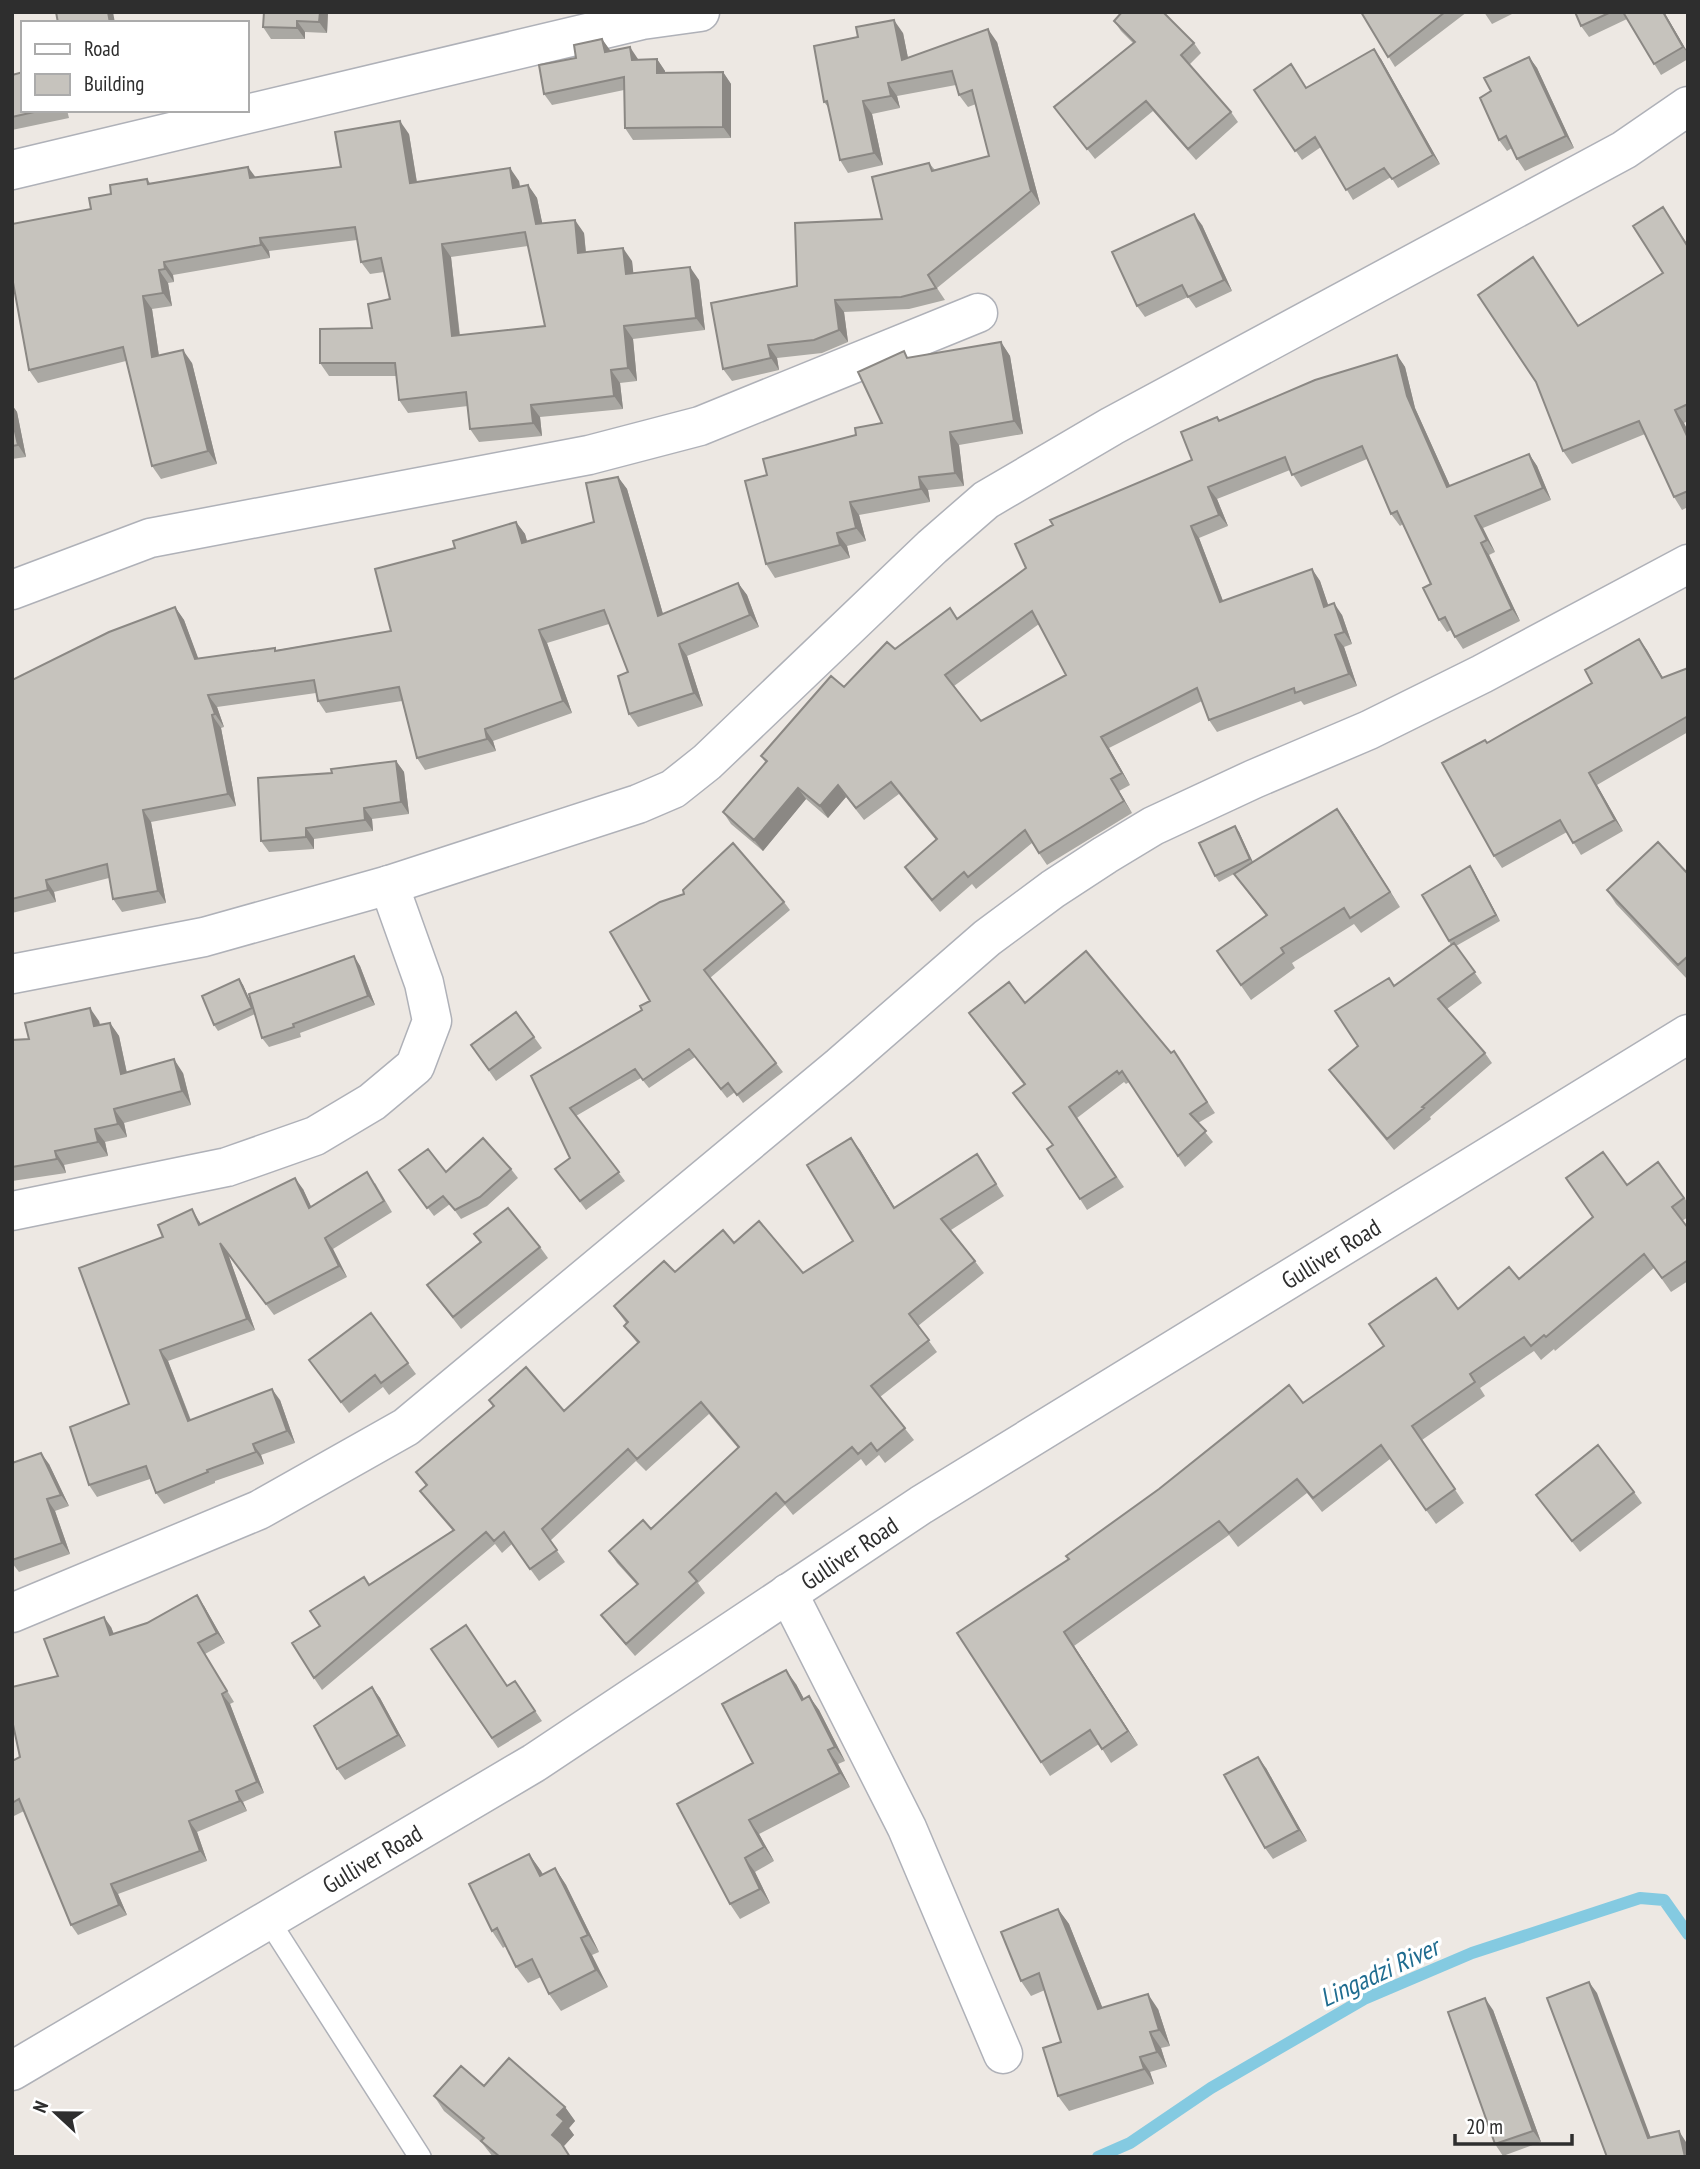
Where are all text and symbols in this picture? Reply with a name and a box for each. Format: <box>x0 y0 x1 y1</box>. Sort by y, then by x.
legend <box>21 21 248 112</box>
text: Road <box>84 35 120 62</box>
text: Building <box>84 70 144 97</box>
street label: Gulliver Road <box>1276 1211 1386 1296</box>
street label: Gulliver Road <box>795 1509 904 1596</box>
street label: Gulliver Road <box>317 1817 427 1900</box>
water label: Lingadzi River <box>1314 1929 1447 2014</box>
north arrow <box>21 2078 91 2148</box>
text: N <box>27 2097 53 2116</box>
scale bar <box>1455 2102 1572 2146</box>
text: 20 m <box>1466 2113 1503 2140</box>

